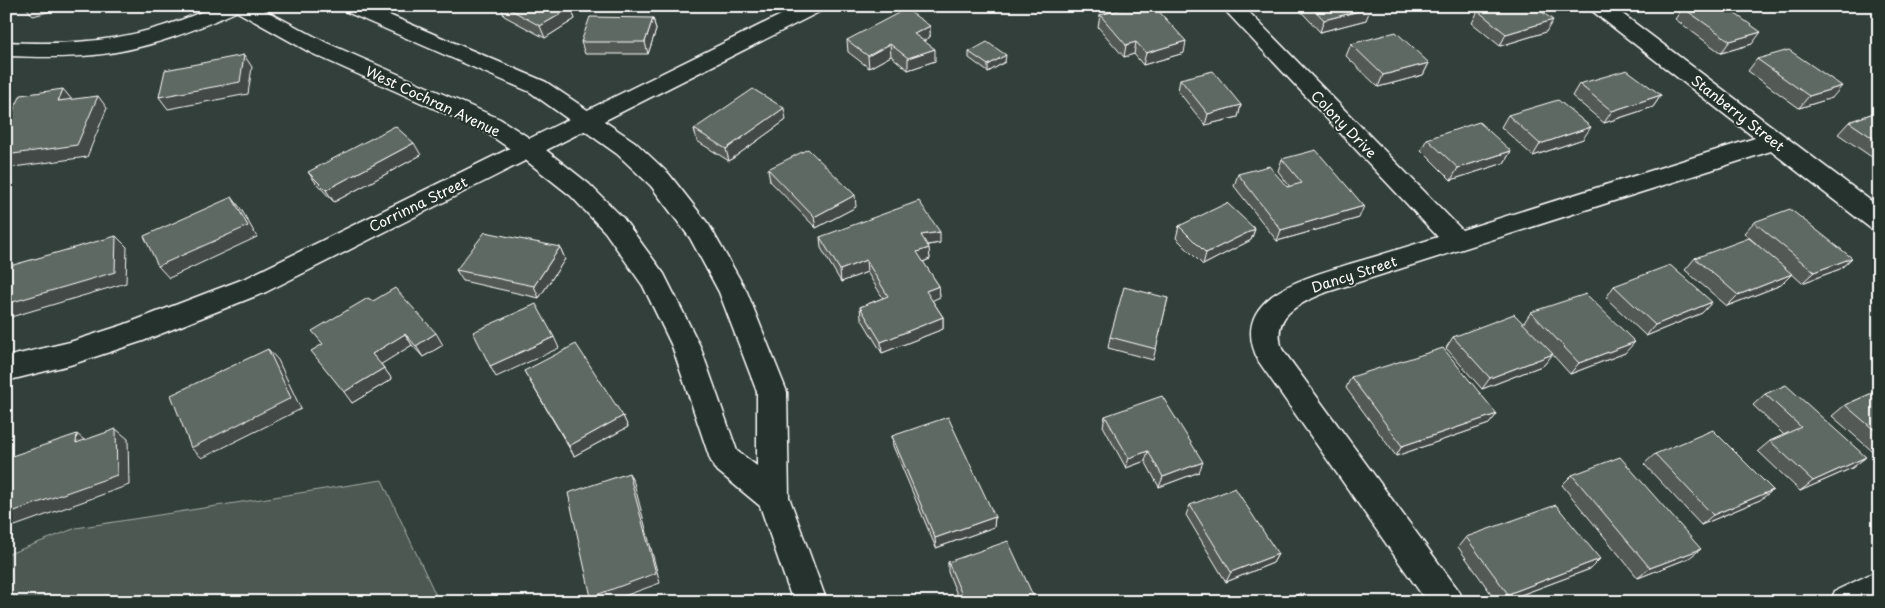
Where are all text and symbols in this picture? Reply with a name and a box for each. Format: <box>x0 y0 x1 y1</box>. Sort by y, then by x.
street label: West Cochran Avenue <box>362 60 504 142</box>
street label: Stanberry Street <box>1687 70 1789 156</box>
street label: Colony Drive <box>1306 85 1382 163</box>
street label: Corrinna Street <box>365 171 471 237</box>
street label: Dancy Street <box>1308 250 1400 298</box>

